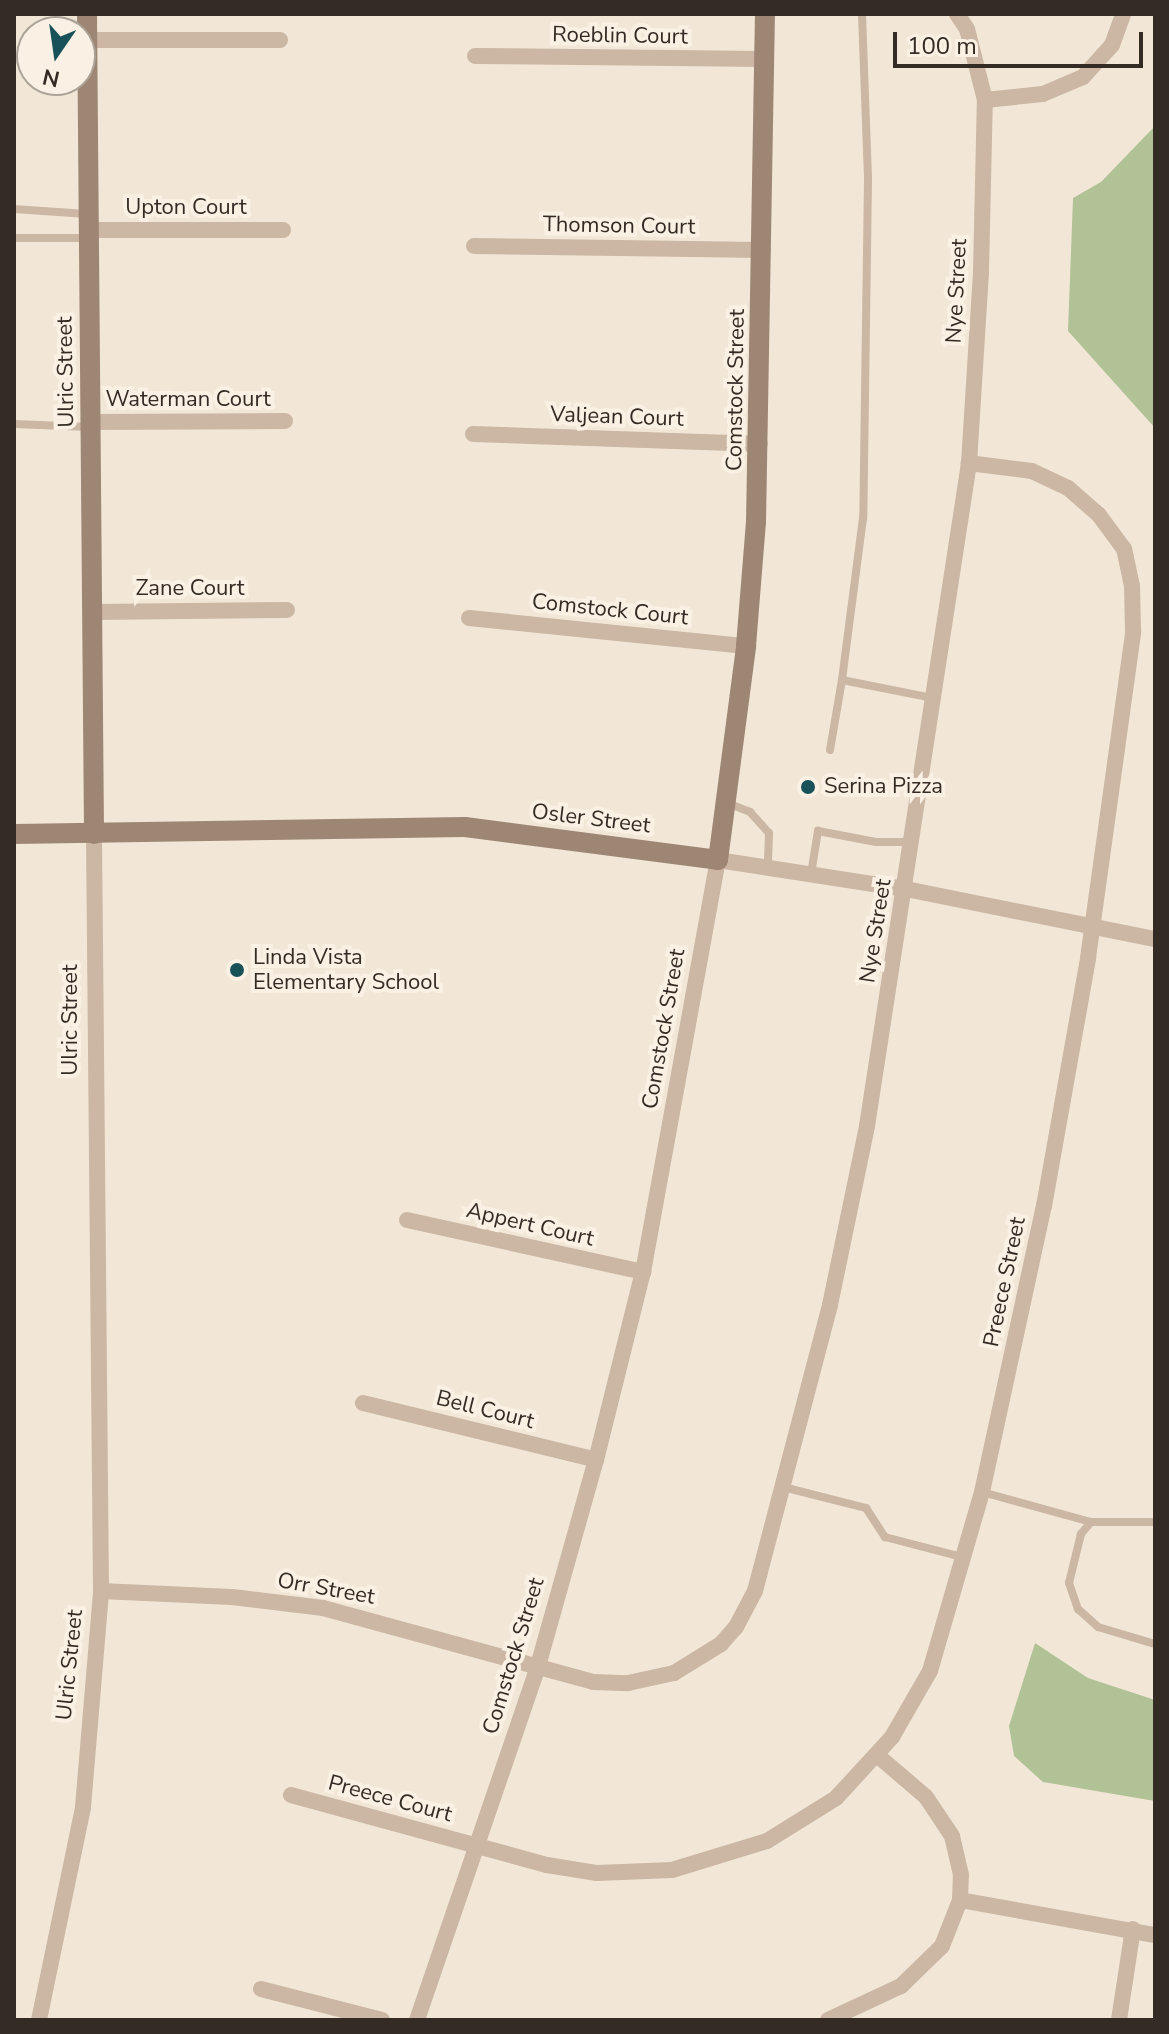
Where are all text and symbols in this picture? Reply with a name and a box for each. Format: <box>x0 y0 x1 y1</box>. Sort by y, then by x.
north arrow <box>16 16 96 96</box>
scale bar <box>897 16 1147 66</box>
street label: Roeblin Court <box>552 22 688 50</box>
text: 100 m <box>907 30 977 62</box>
text: N <box>40 61 62 94</box>
street label: Upton Court <box>125 195 247 221</box>
street label: Thomson Court <box>543 211 695 241</box>
street label: Nye Street <box>941 238 973 344</box>
street label: Comstock Street <box>721 309 751 471</box>
street label: Ulric Street <box>52 316 80 428</box>
street label: Waterman Court <box>105 387 271 413</box>
street label: Valjean Court <box>550 401 684 433</box>
street label: Zane Court <box>135 576 245 602</box>
street label: Comstock Court <box>531 589 689 631</box>
place label: Serina Pizza <box>824 774 943 800</box>
marker: Serina Pizza <box>799 778 817 796</box>
street label: Osler Street <box>530 799 652 839</box>
street label: Nye Street <box>855 877 897 985</box>
place label: Linda Vista Elementary School <box>253 944 439 996</box>
street label: Comstock Street <box>637 947 691 1111</box>
marker: Linda Vista Elementary School <box>228 961 246 979</box>
street label: Ulric Street <box>58 964 84 1076</box>
street label: Appert Court <box>464 1198 596 1252</box>
street label: Preece Street <box>978 1215 1032 1349</box>
street label: Bell Court <box>433 1385 537 1435</box>
street label: Orr Street <box>275 1567 377 1611</box>
street label: Comstock Street <box>478 1575 550 1737</box>
street label: Ulric Street <box>51 1608 89 1722</box>
street label: Preece Court <box>325 1770 455 1828</box>

